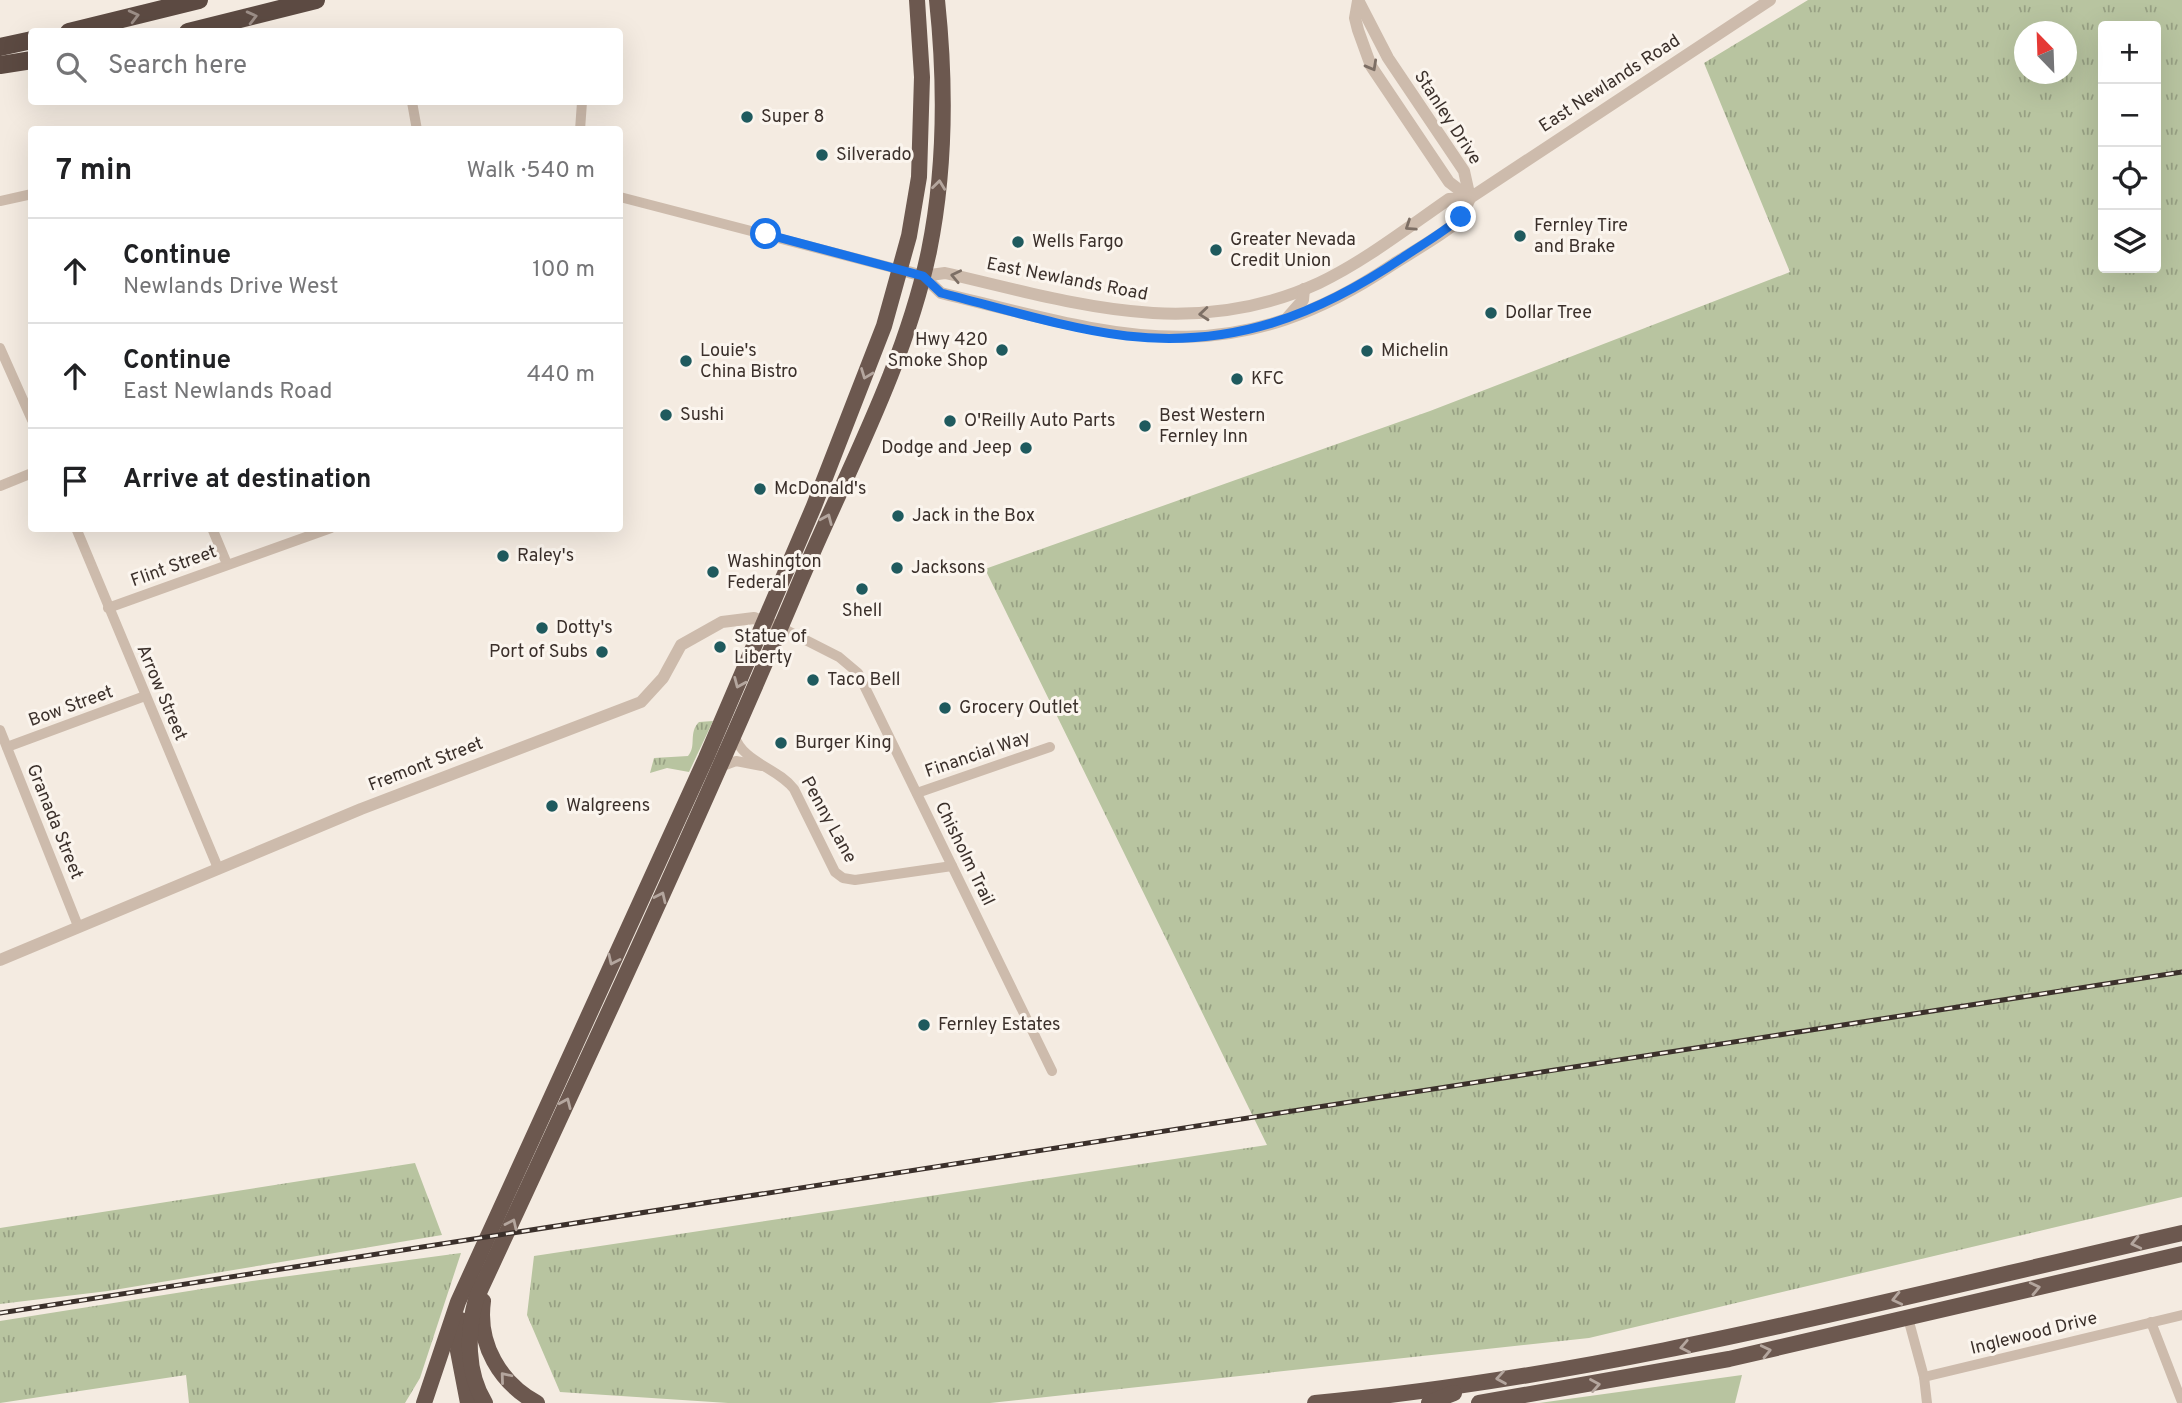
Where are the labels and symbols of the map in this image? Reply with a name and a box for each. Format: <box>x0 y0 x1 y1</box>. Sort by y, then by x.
one-way arrow <box>128 10 140 24</box>
one-way arrow <box>246 10 258 25</box>
north arrow <box>2014 21 2077 84</box>
street label: East Newlands Road <box>1535 30 1685 138</box>
one-way arrow <box>1364 58 1377 71</box>
street label: Stanley Drive <box>1408 67 1486 169</box>
place label: Super 8 <box>761 106 825 129</box>
marker: Super 8 <box>739 109 755 125</box>
place label: Silverado <box>836 144 912 167</box>
marker: Silverado <box>814 147 830 163</box>
one-way arrow <box>932 179 947 191</box>
route end <box>1445 201 1476 232</box>
place label: Fernley Tire and Brake <box>1534 215 1628 259</box>
route start <box>750 218 781 249</box>
one-way arrow <box>1405 218 1418 230</box>
marker: Fernley Tire and Brake <box>1512 228 1528 244</box>
place label: Greater Nevada Credit Union <box>1230 229 1356 273</box>
place label: Wells Fargo <box>1032 231 1124 254</box>
marker: Wells Fargo <box>1010 234 1026 250</box>
marker: Greater Nevada Credit Union <box>1208 242 1224 258</box>
street label: East Newlands Road <box>984 253 1150 307</box>
one-way arrow <box>950 269 962 284</box>
place label: Dollar Tree <box>1505 302 1592 325</box>
marker: Dollar Tree <box>1483 305 1499 321</box>
one-way arrow <box>1198 306 1209 321</box>
place label: Hwy 420 Smoke Shop <box>887 329 988 373</box>
place label: Louie's China Bistro <box>700 340 798 384</box>
place label: Michelin <box>1381 340 1449 363</box>
marker: Hwy 420 Smoke Shop <box>994 342 1010 358</box>
marker: Michelin <box>1359 343 1375 359</box>
marker: Louie's China Bistro <box>678 353 694 369</box>
one-way arrow <box>861 367 875 379</box>
place label: KFC <box>1251 368 1284 391</box>
marker: KFC <box>1229 371 1245 387</box>
place label: Sushi <box>680 404 724 427</box>
place label: Best Western Fernley Inn <box>1159 405 1265 449</box>
marker: Sushi <box>658 407 674 423</box>
place label: O'Reilly Auto Parts <box>964 410 1115 433</box>
marker: O'Reilly Auto Parts <box>942 413 958 429</box>
marker: Best Western Fernley Inn <box>1137 418 1153 434</box>
place label: Dodge and Jeep <box>881 437 1012 460</box>
marker: Dodge and Jeep <box>1018 440 1034 456</box>
place label: McDonald's <box>774 478 866 501</box>
marker: McDonald's <box>752 481 768 497</box>
place label: Jack in the Box <box>912 505 1035 528</box>
marker: Jack in the Box <box>890 508 906 524</box>
one-way arrow <box>819 514 833 527</box>
street label: Flint Street <box>128 541 220 593</box>
place label: Raley's <box>517 545 574 568</box>
marker: Raley's <box>495 548 511 564</box>
place label: Washington Federal <box>727 551 822 595</box>
place label: Jacksons <box>911 557 986 580</box>
marker: Jacksons <box>889 560 905 576</box>
marker: Washington Federal <box>705 564 721 580</box>
marker: Shell <box>854 581 870 597</box>
place label: Shell <box>842 600 882 623</box>
place label: Dotty's <box>556 617 613 640</box>
marker: Dotty's <box>534 620 550 636</box>
place label: Statue of Liberty <box>734 626 807 670</box>
marker: Statue of Liberty <box>712 639 728 655</box>
street label: Arrow Street <box>130 641 192 745</box>
place label: Port of Subs <box>489 641 588 664</box>
marker: Port of Subs <box>594 644 610 660</box>
place label: Taco Bell <box>827 669 901 692</box>
marker: Taco Bell <box>805 672 821 688</box>
one-way arrow <box>733 677 747 689</box>
street label: Bow Street <box>25 681 117 733</box>
place label: Grocery Outlet <box>959 697 1079 720</box>
marker: Grocery Outlet <box>937 700 953 716</box>
street label: Financial Way <box>922 726 1034 784</box>
place label: Burger King <box>795 732 892 755</box>
street label: Fremont Street <box>365 733 487 797</box>
marker: Burger King <box>773 735 789 751</box>
street label: Granada Street <box>20 761 88 883</box>
street label: Penny Lane <box>795 773 861 867</box>
place label: Walgreens <box>566 795 650 818</box>
marker: Walgreens <box>544 798 560 814</box>
street label: Chisholm Trail <box>929 798 999 910</box>
one-way arrow <box>653 891 667 904</box>
one-way arrow <box>607 953 621 965</box>
place label: Fernley Estates <box>938 1014 1061 1037</box>
marker: Fernley Estates <box>916 1017 932 1033</box>
one-way arrow <box>558 1098 572 1111</box>
one-way arrow <box>504 1219 518 1231</box>
one-way arrow <box>2130 1235 2142 1250</box>
one-way arrow <box>2029 1282 2041 1296</box>
one-way arrow <box>1891 1291 1903 1305</box>
street label: Inglewood Drive <box>1968 1307 2100 1361</box>
one-way arrow <box>1679 1338 1691 1353</box>
one-way arrow <box>1760 1345 1772 1359</box>
one-way arrow <box>1495 1371 1507 1386</box>
one-way arrow <box>501 1373 514 1385</box>
one-way arrow <box>1589 1378 1601 1393</box>

